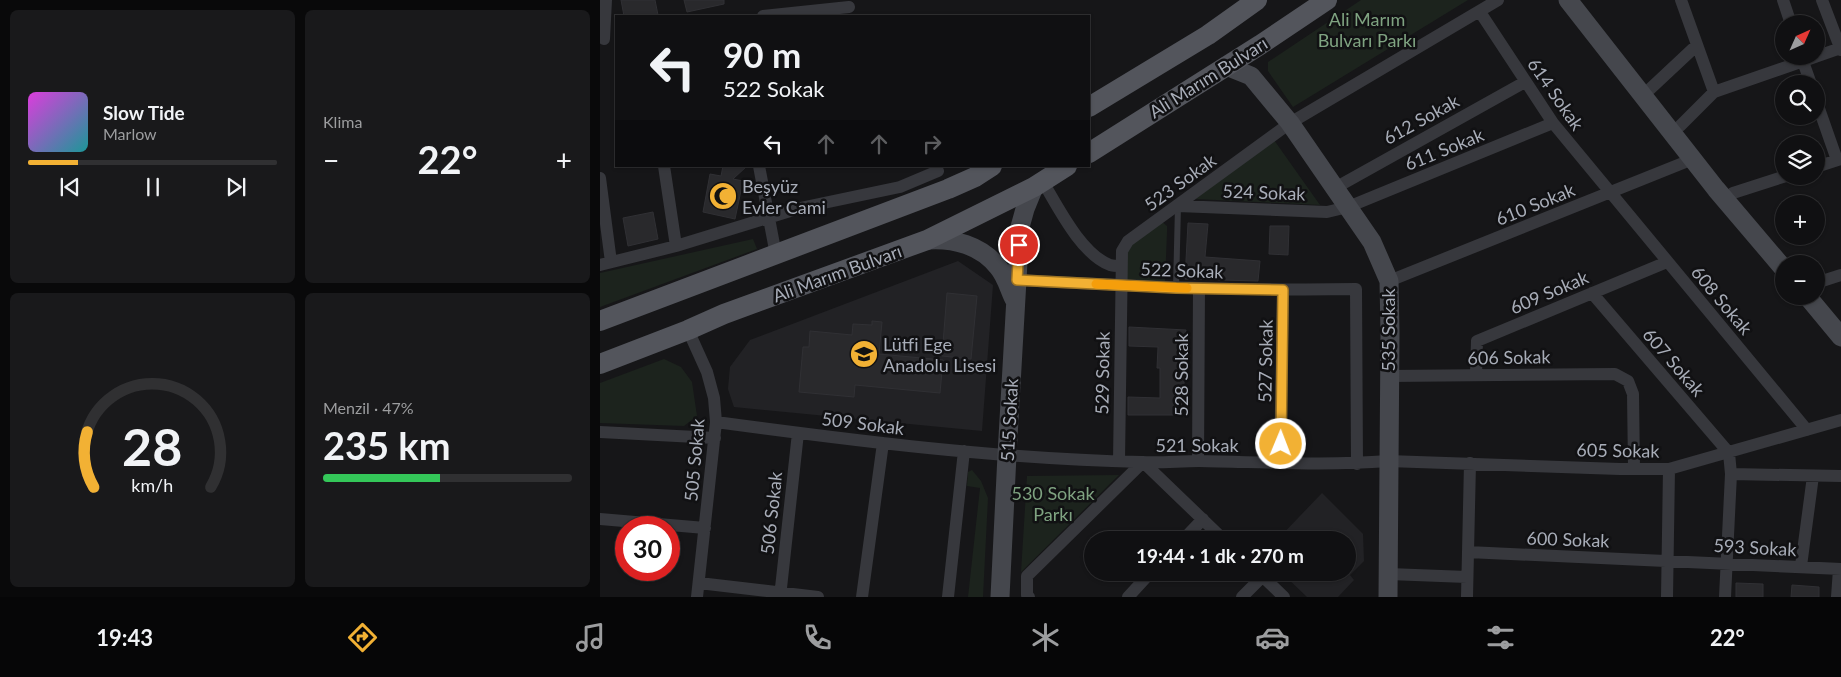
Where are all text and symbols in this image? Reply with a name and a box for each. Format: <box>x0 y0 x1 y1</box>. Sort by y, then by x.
park label: Ali Marım Bulvarı Parkı <box>1318 8 1416 51</box>
north arrow <box>1775 15 1825 65</box>
map controls <box>1775 15 1825 305</box>
street label: Ali Marım Bulvarı <box>1145 32 1271 122</box>
text: 90 m <box>723 33 801 75</box>
icon: left <box>640 35 705 100</box>
street label: 614 Sokak <box>1523 54 1589 135</box>
text: 522 Sokak <box>723 75 825 102</box>
button: search <box>1775 75 1825 125</box>
street label: 612 Sokak <box>1379 89 1463 149</box>
text: Slow Tide <box>103 101 185 124</box>
text: Klima <box>323 112 362 131</box>
street label: 611 Sokak <box>1401 123 1487 175</box>
text: Marlow <box>103 124 157 143</box>
icon: left <box>759 130 787 158</box>
icon: ahead <box>812 130 840 158</box>
icon: ahead <box>865 130 893 158</box>
icon: right <box>918 130 946 158</box>
button: layers <box>1775 135 1825 185</box>
text: 22° <box>418 136 477 182</box>
text: − <box>323 143 339 177</box>
text: + <box>556 143 572 177</box>
street label: 523 Sokak <box>1140 148 1221 215</box>
icon: previous <box>56 173 84 201</box>
icon: pause <box>139 173 167 201</box>
icon: next <box>222 173 250 201</box>
place label: Beşyüz Evler Cami <box>742 175 826 218</box>
street label: 610 Sokak <box>1492 178 1578 230</box>
street label: 524 Sokak <box>1222 180 1307 204</box>
mosque icon: Beşyüz Evler Cami <box>708 181 738 211</box>
button: + <box>1775 195 1825 245</box>
pin <box>998 224 1040 266</box>
icon: arrive <box>1005 231 1033 259</box>
street label: Ali Marım Bulvarı <box>769 239 905 307</box>
button: − <box>1775 255 1825 305</box>
street label: 522 Sokak <box>1140 258 1225 282</box>
street label: 608 Sokak <box>1687 261 1758 340</box>
street label: 609 Sokak <box>1506 265 1592 318</box>
street label: 535 Sokak <box>1377 288 1399 372</box>
street label: 527 Sokak <box>1253 318 1277 403</box>
street label: 607 Sokak <box>1638 323 1710 401</box>
street label: 529 Sokak <box>1090 330 1114 415</box>
place label: Lütfi Ege Anadolu Lisesi <box>883 333 996 376</box>
street label: 528 Sokak <box>1170 333 1192 417</box>
school or university icon: Lütfi Ege Anadolu Lisesi <box>849 339 879 369</box>
street label: 606 Sokak <box>1467 345 1552 369</box>
street label: 515 Sokak <box>996 377 1022 462</box>
text: Menzil · 47% <box>323 398 414 417</box>
street label: 509 Sokak <box>820 407 906 439</box>
text: 28 <box>122 415 183 477</box>
street label: 505 Sokak <box>679 417 709 502</box>
position arrow <box>1254 417 1306 469</box>
text: 235 km <box>323 422 451 468</box>
street label: 521 Sokak <box>1155 434 1239 456</box>
street label: 605 Sokak <box>1576 438 1661 462</box>
street label: 506 Sokak <box>756 470 786 555</box>
text: km/h <box>132 474 173 496</box>
park label: 530 Sokak Parkı <box>1011 482 1095 525</box>
speed limit sign: 30 <box>615 516 680 581</box>
street label: 600 Sokak <box>1526 527 1611 551</box>
street label: 593 Sokak <box>1713 534 1798 560</box>
text: 19:44 · 1 dk · 270 m <box>1136 544 1304 567</box>
icon: directions <box>345 620 380 655</box>
icon: music <box>573 620 608 655</box>
icon: phone <box>800 620 835 655</box>
icon: climate <box>1028 620 1063 655</box>
icon: car <box>1255 620 1290 655</box>
icon: filters <box>1483 620 1518 655</box>
text: 19:43 <box>96 624 153 651</box>
text: 22° <box>1710 624 1745 651</box>

